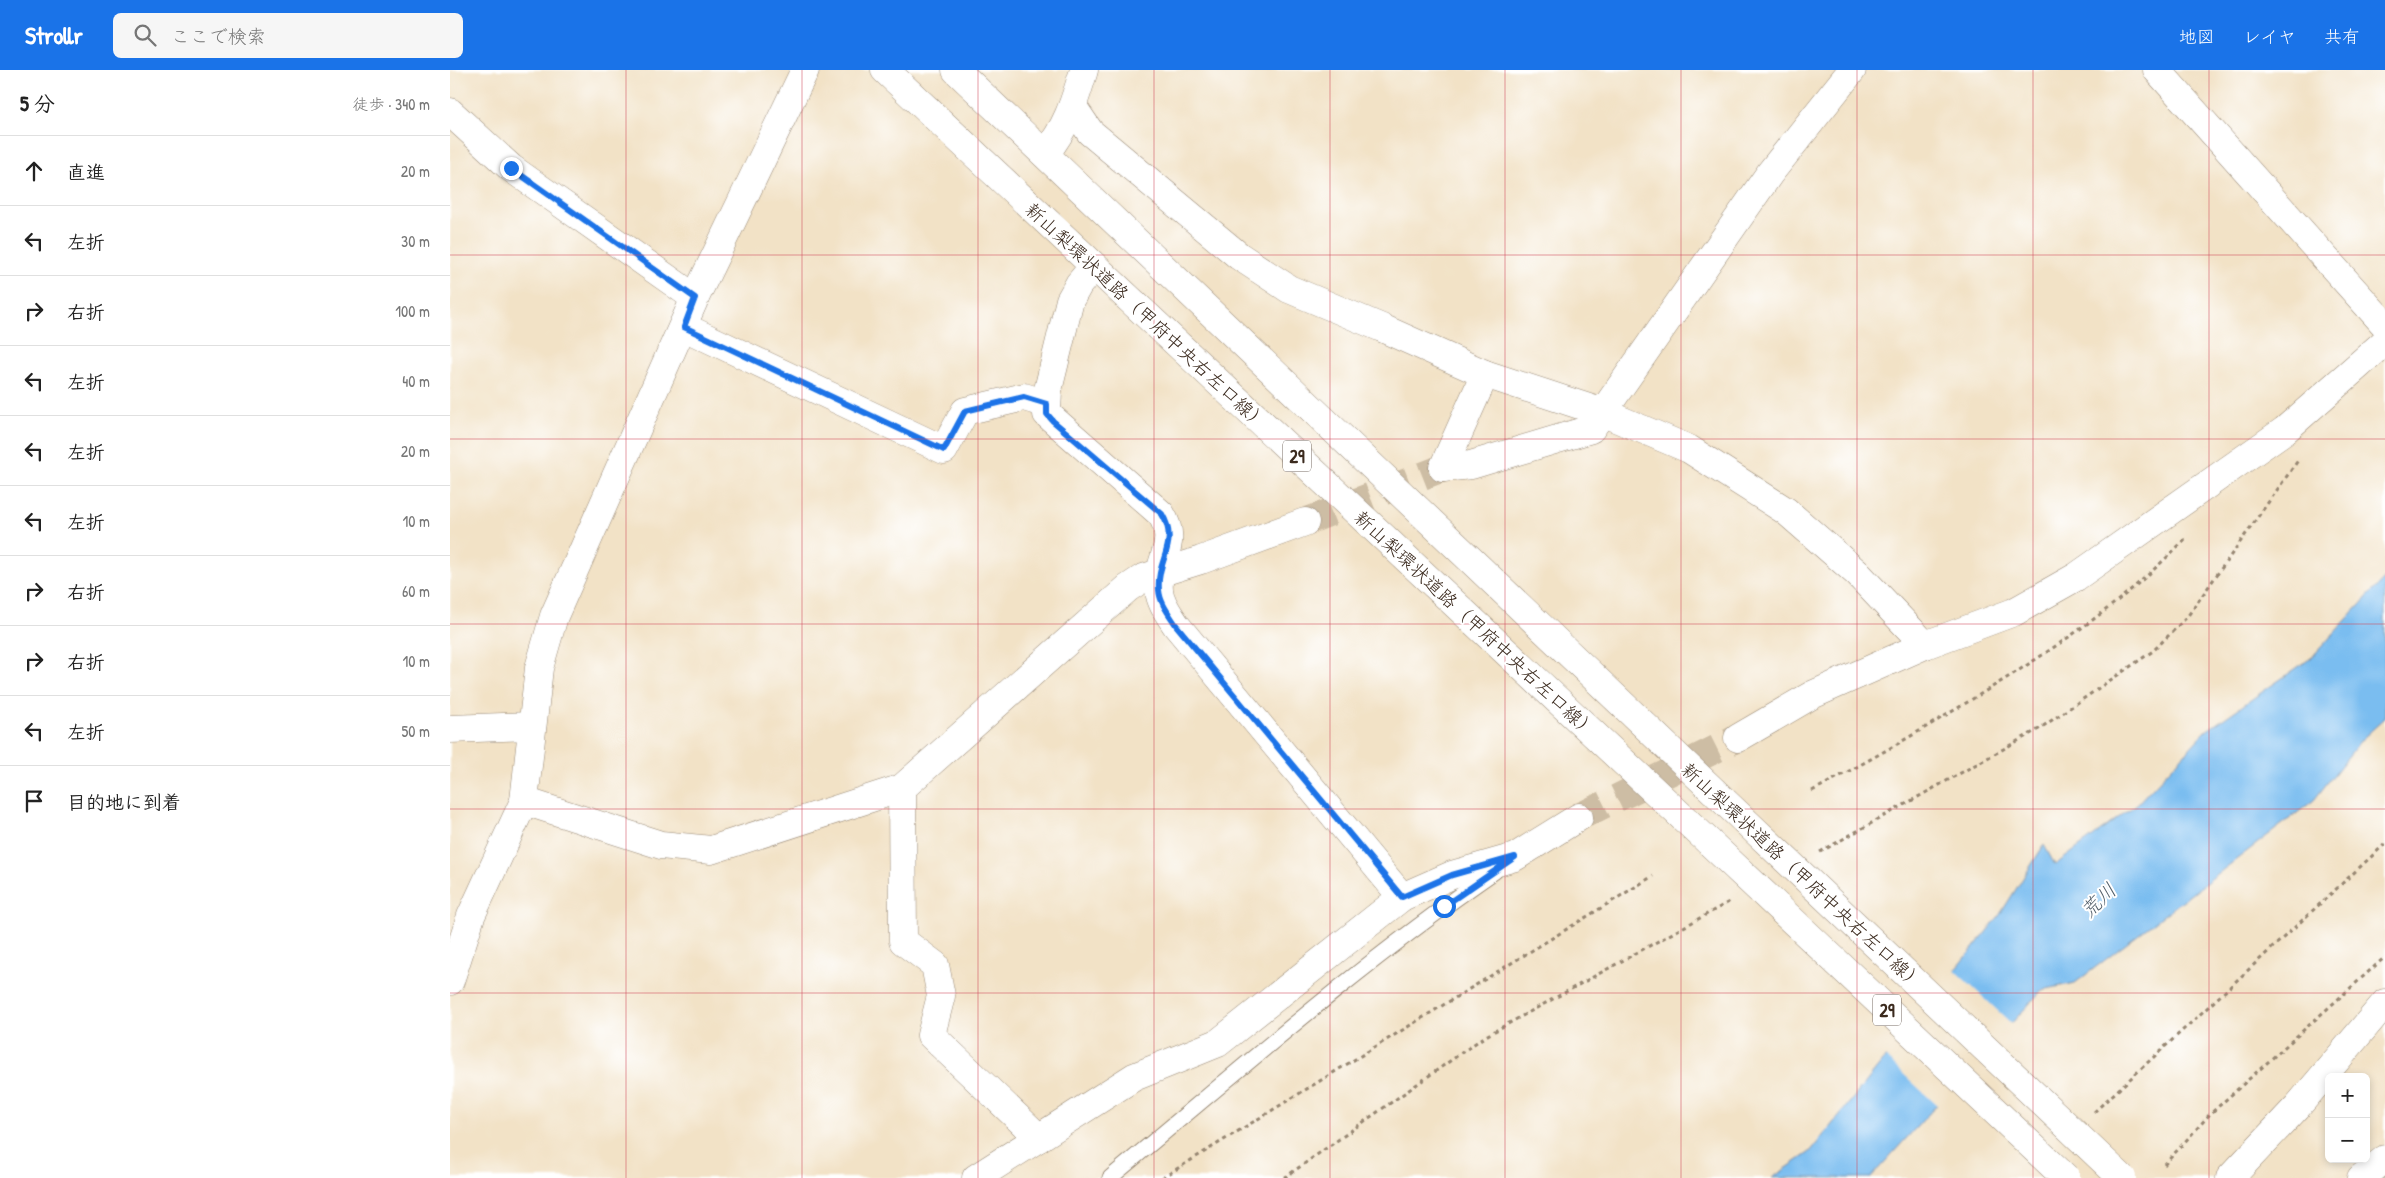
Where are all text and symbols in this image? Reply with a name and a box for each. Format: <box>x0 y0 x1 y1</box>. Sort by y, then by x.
search box <box>113 13 463 58</box>
text: Strollr <box>25 19 83 51</box>
icon: search <box>131 21 159 49</box>
text: ここで検索 <box>171 23 266 49</box>
text: 地図 <box>2179 24 2215 49</box>
text: レイヤ <box>2243 24 2296 49</box>
text: 共有 <box>2324 24 2360 49</box>
text: 5 分 <box>20 89 55 118</box>
text: 徒歩 · 340 m <box>353 93 430 115</box>
icon: ahead <box>20 157 48 185</box>
route end <box>500 157 523 180</box>
text: 直進 <box>67 159 105 185</box>
text: 20 m <box>401 160 430 182</box>
street label: 新山梨環状道路（甲府中央右左口線） <box>1020 196 1274 436</box>
icon: left <box>20 227 48 255</box>
text: 左折 <box>67 229 105 255</box>
text: 30 m <box>401 230 430 252</box>
icon: right <box>20 297 48 325</box>
text: 右折 <box>67 299 105 325</box>
text: 100 m <box>395 300 430 322</box>
icon: left <box>20 367 48 395</box>
text: 左折 <box>67 369 105 395</box>
text: 40 m <box>402 370 430 392</box>
icon: left <box>20 437 48 465</box>
text: 左折 <box>67 439 105 465</box>
text: 20 m <box>401 440 430 462</box>
road number: 29 <box>1283 441 1311 472</box>
street label: 新山梨環状道路（甲府中央右左口線） <box>1349 504 1603 744</box>
icon: left <box>20 507 48 535</box>
text: 左折 <box>67 509 105 535</box>
text: 10 m <box>402 510 430 532</box>
icon: right <box>20 577 48 605</box>
text: 右折 <box>67 579 105 605</box>
text: 60 m <box>402 580 430 602</box>
icon: right <box>20 647 48 675</box>
text: 右折 <box>67 649 105 675</box>
text: 10 m <box>402 650 430 672</box>
icon: left <box>20 717 48 745</box>
text: 左折 <box>67 719 105 745</box>
text: 50 m <box>402 720 430 742</box>
street label: 新山梨環状道路（甲府中央右左口線） <box>1676 756 1930 996</box>
icon: arrive <box>20 787 48 815</box>
text: 目的地に到着 <box>67 789 181 815</box>
water label: 荒川 <box>2074 876 2122 924</box>
route start <box>1433 895 1456 918</box>
road number: 29 <box>1873 994 1901 1026</box>
map controls <box>2325 1073 2370 1163</box>
button: + <box>2325 1073 2370 1118</box>
button: − <box>2325 1118 2370 1163</box>

